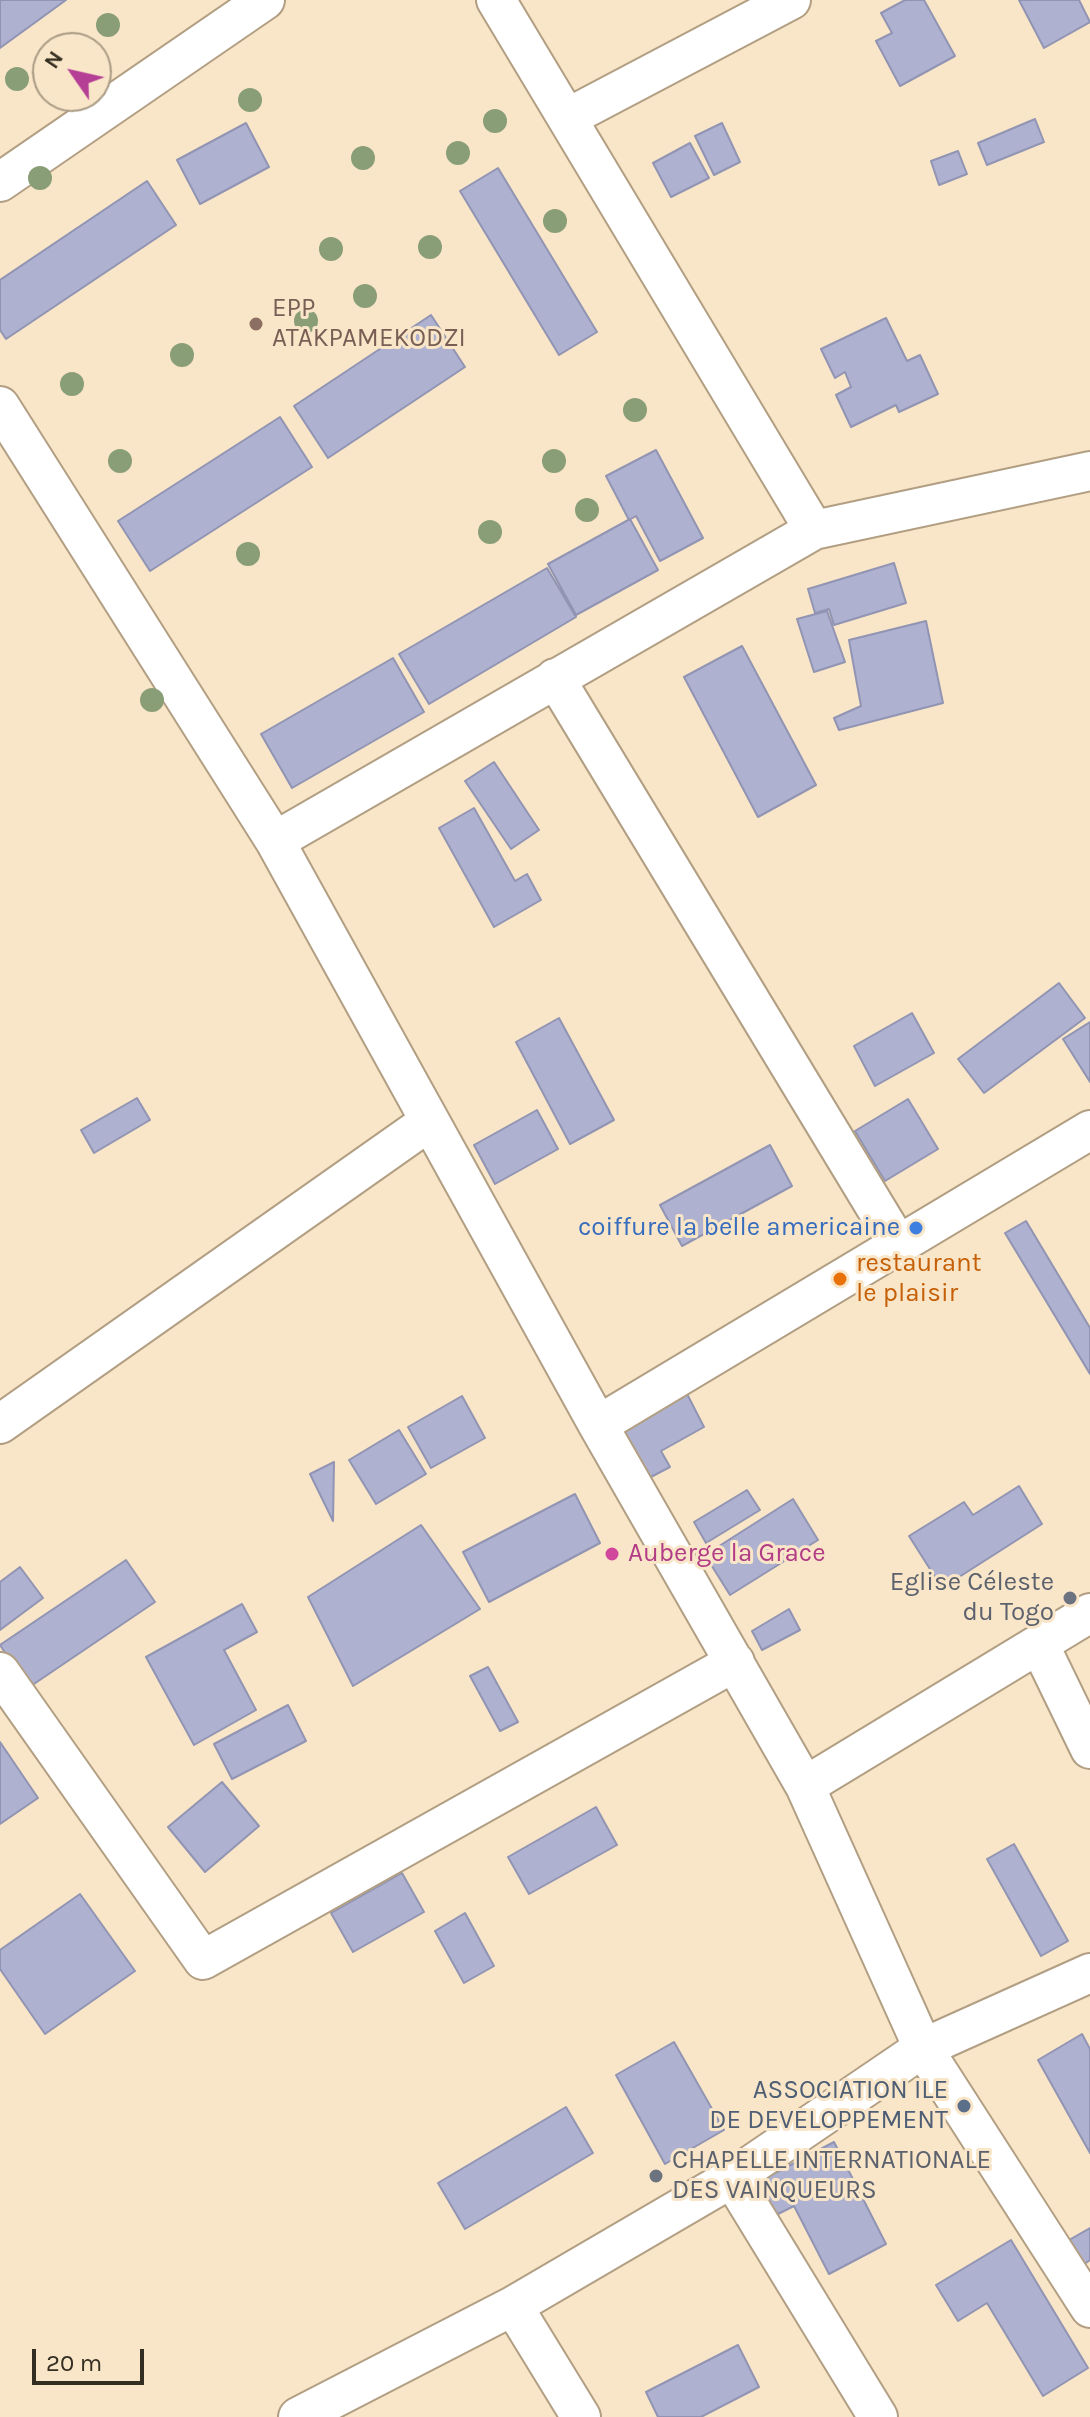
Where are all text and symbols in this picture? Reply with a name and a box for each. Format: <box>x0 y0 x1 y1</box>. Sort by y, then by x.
north arrow <box>32 32 112 112</box>
text: N <box>39 46 69 74</box>
place label: EPP ATAKPAMEKODZI <box>272 293 466 354</box>
marker: EPP ATAKPAMEKODZI <box>247 315 265 333</box>
place label: coiffure la belle americaine <box>578 1212 900 1244</box>
marker: coiffure la belle americaine <box>907 1219 925 1237</box>
place label: restaurant le plaisir <box>856 1248 981 1310</box>
marker: restaurant le plaisir <box>831 1270 849 1288</box>
place label: Auberge la Grace <box>628 1538 826 1570</box>
marker: Auberge la Grace <box>603 1545 621 1563</box>
place label: Eglise Céleste du Togo <box>890 1567 1054 1628</box>
marker: Eglise Céleste du Togo <box>1061 1589 1079 1607</box>
place label: ASSOCIATION ILE DE DEVELOPPEMENT <box>709 2075 948 2136</box>
marker: ASSOCIATION ILE DE DEVELOPPEMENT <box>955 2097 973 2115</box>
place label: CHAPELLE INTERNATIONALE DES VAINQUEURS <box>672 2145 991 2206</box>
marker: CHAPELLE INTERNATIONALE DES VAINQUEURS <box>647 2167 665 2185</box>
scale bar <box>36 2333 148 2383</box>
text: 20 m <box>46 2349 102 2377</box>

